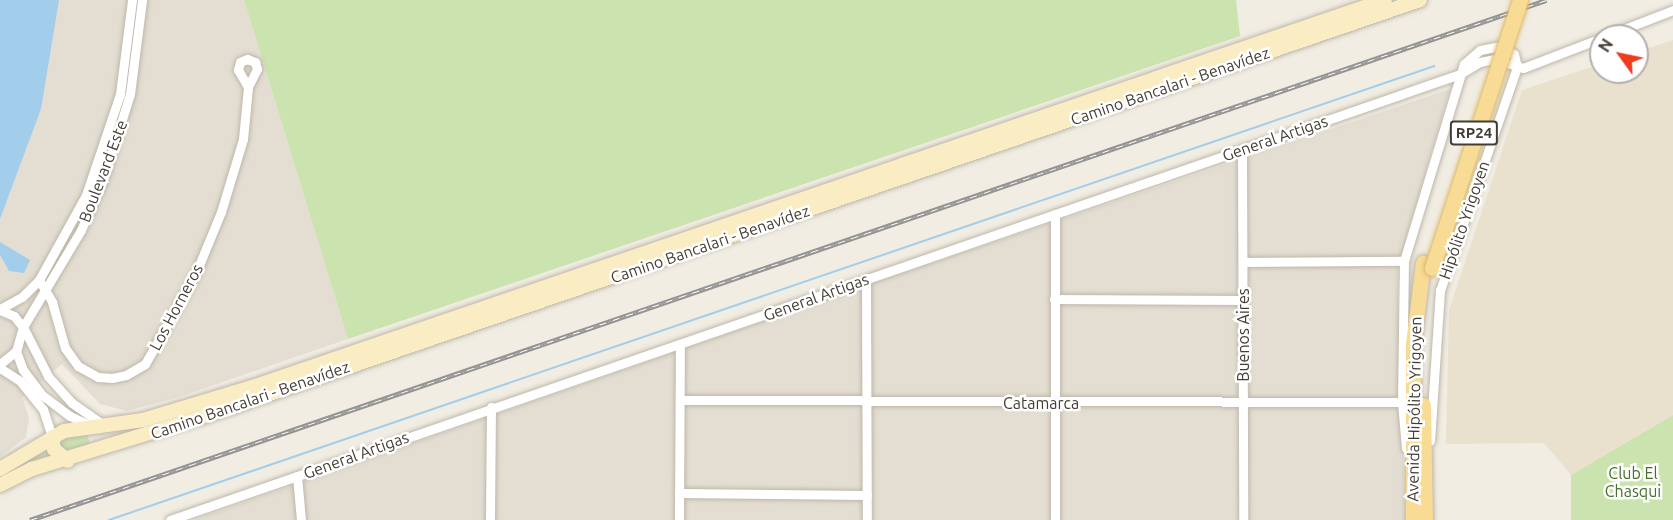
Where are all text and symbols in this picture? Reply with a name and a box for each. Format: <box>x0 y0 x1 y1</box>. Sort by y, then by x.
north arrow <box>1589 24 1649 84</box>
text: N <box>1595 35 1616 55</box>
street label: Camino Bancalari - Benavídez <box>1068 43 1272 129</box>
street label: General Artigas <box>1220 111 1330 165</box>
street label: Boulevard Este <box>75 117 131 225</box>
road number: RP24 <box>1448 121 1500 145</box>
street label: Hipólito Yrigoyen <box>1435 158 1493 282</box>
street label: Camino Bancalari - Benavídez <box>608 201 812 287</box>
street label: Los Horneros <box>145 261 207 353</box>
street label: General Artigas <box>761 269 871 325</box>
street label: Buenos Aires <box>1233 288 1253 382</box>
street label: Avenida Hipólito Yrigoyen <box>1403 316 1425 502</box>
street label: Camino Bancalari - Benavídez <box>148 357 352 443</box>
street label: Catamarca <box>1003 393 1079 413</box>
street label: General Artigas <box>301 427 411 483</box>
park label: Club El Chasqui <box>1605 463 1661 501</box>

